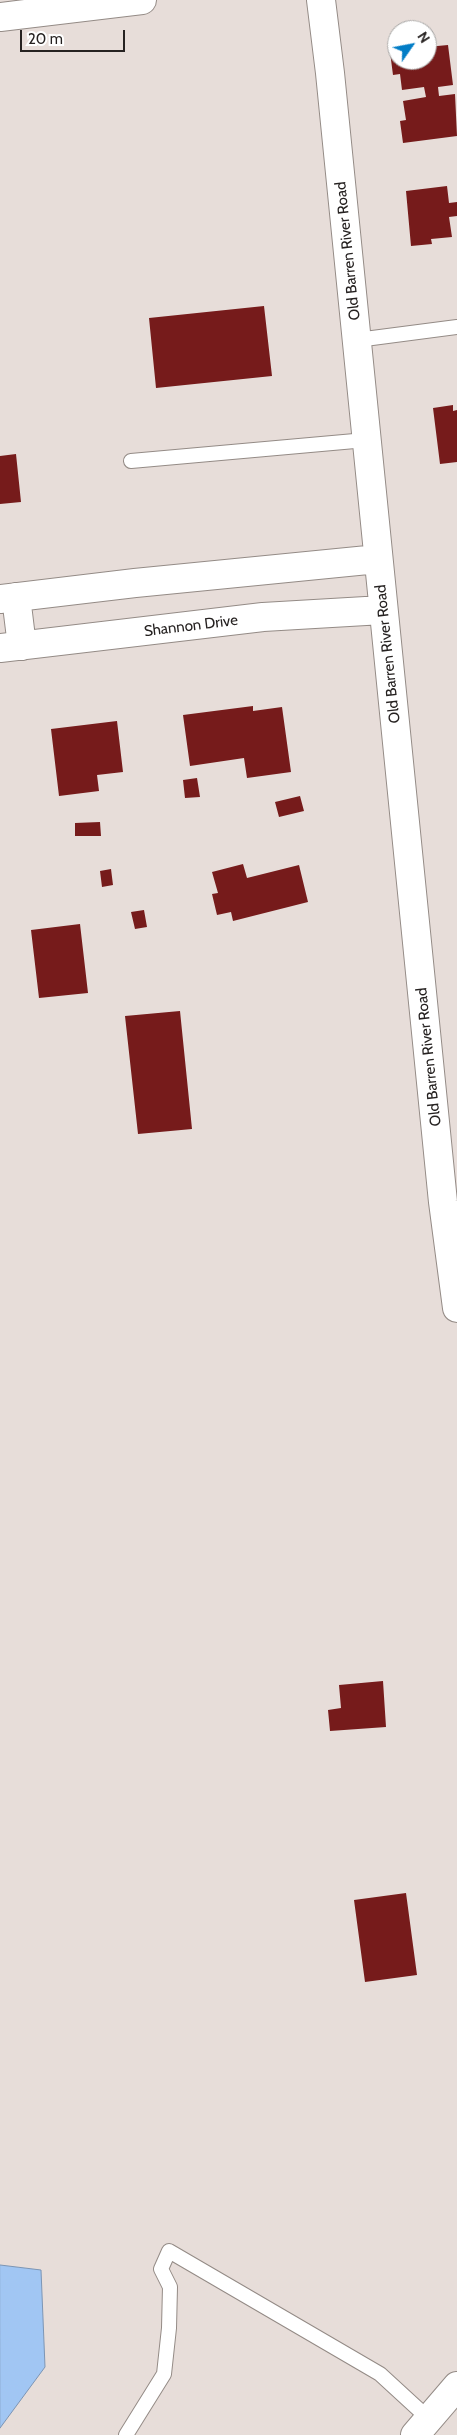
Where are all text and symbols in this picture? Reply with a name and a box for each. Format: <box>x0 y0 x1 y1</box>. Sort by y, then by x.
scale bar <box>22 20 128 52</box>
north arrow <box>387 20 437 70</box>
text: N <box>413 28 434 46</box>
text: 20 m <box>28 30 63 48</box>
street label: Old Barren River Road <box>332 181 364 321</box>
street label: Old Barren River Road <box>372 584 404 724</box>
street label: Shannon Drive <box>143 611 239 641</box>
street label: Old Barren River Road <box>413 987 445 1127</box>

